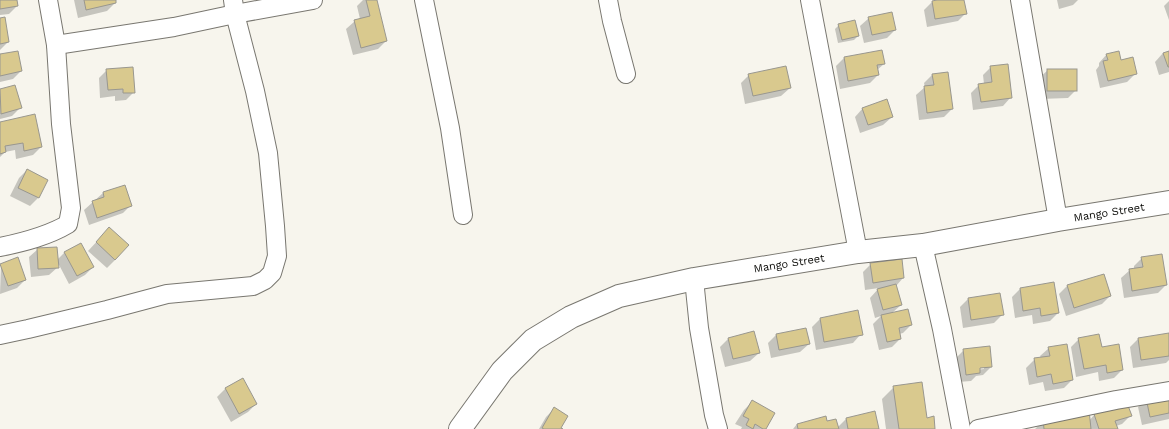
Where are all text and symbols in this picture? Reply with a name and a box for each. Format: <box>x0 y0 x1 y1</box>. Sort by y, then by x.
street label: Mango Street <box>1073 200 1146 225</box>
street label: Mango Street <box>753 251 826 276</box>

